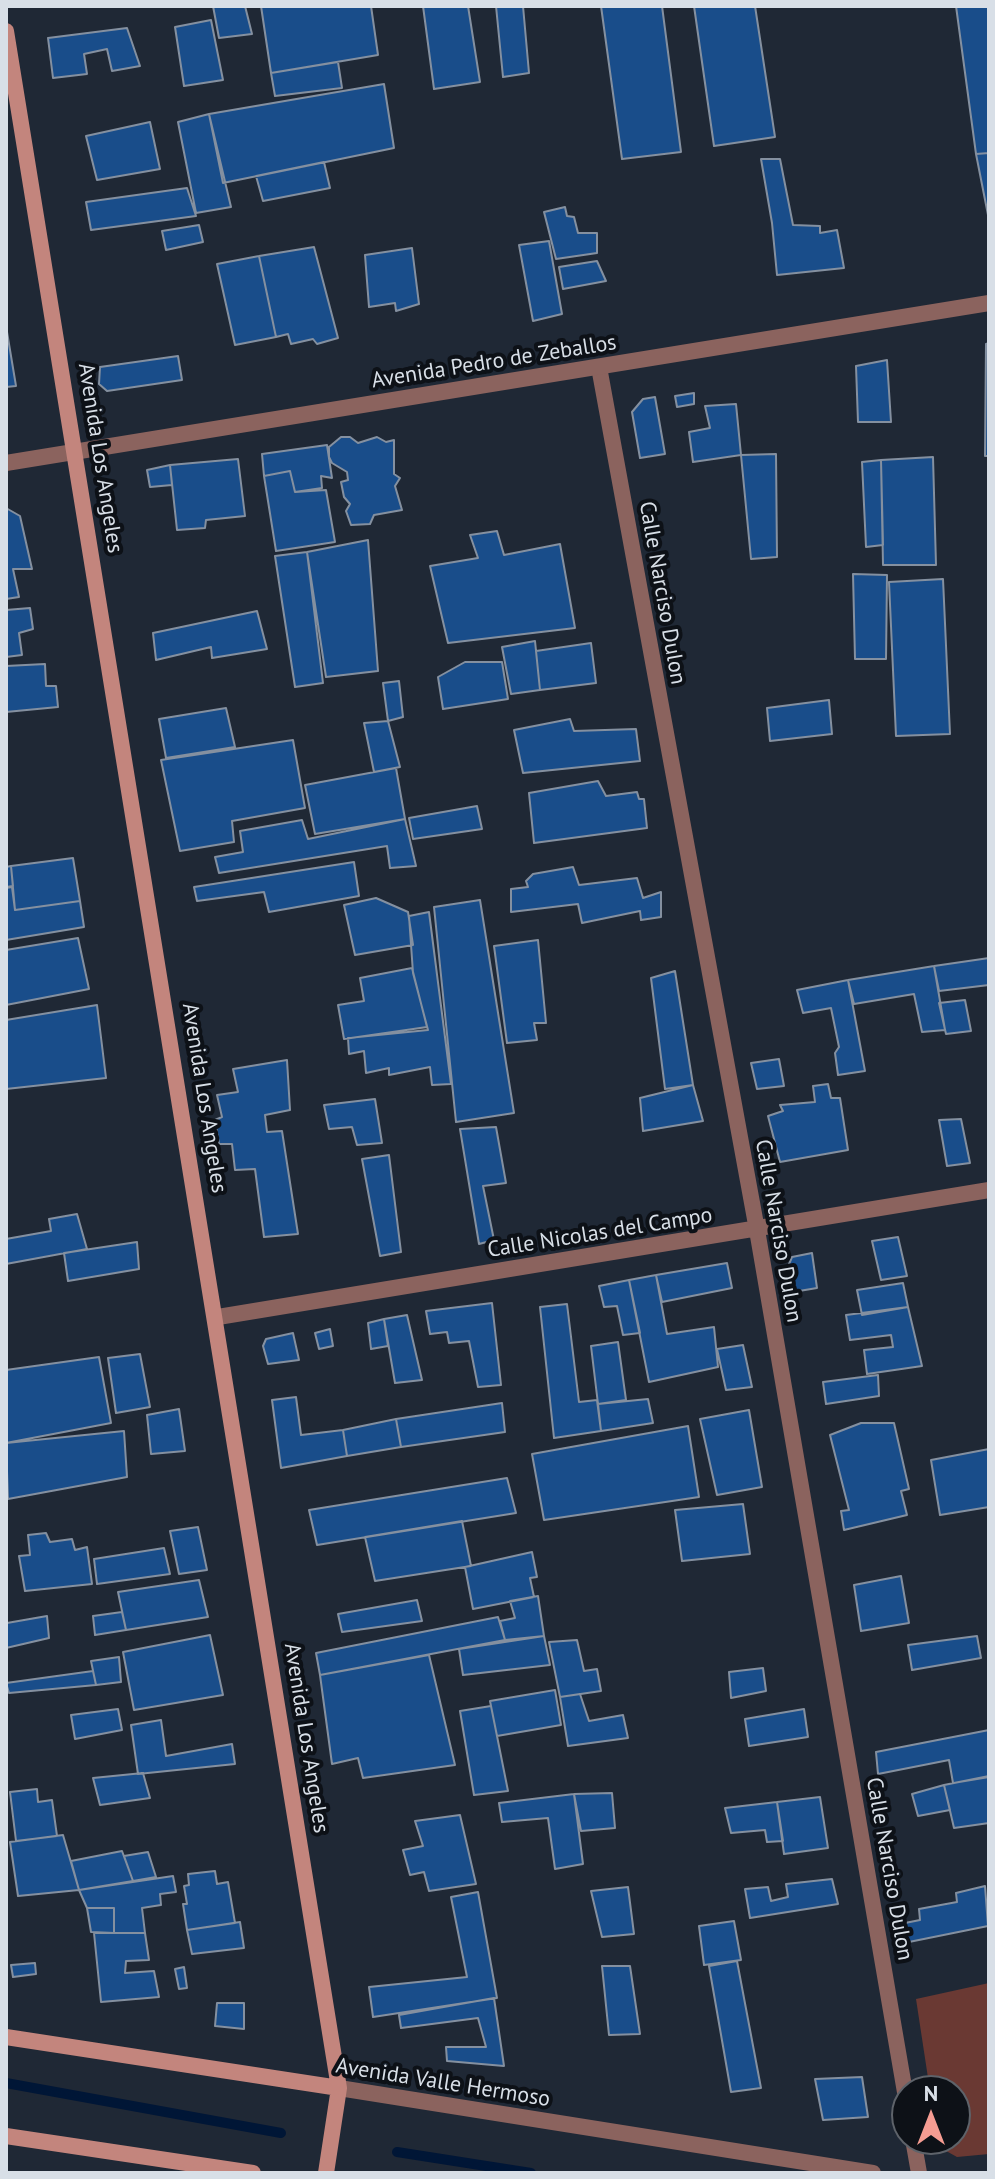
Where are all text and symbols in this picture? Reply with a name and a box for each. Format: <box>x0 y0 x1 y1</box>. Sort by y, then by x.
street label: Avenida Pedro de Zeballos <box>370 330 618 394</box>
street label: Avenida Los Angeles <box>72 361 128 555</box>
street label: Calle Narciso Dulon <box>633 499 691 687</box>
street label: Avenida Los Angeles <box>176 1001 232 1195</box>
street label: Calle Narciso Dulon <box>749 1137 807 1325</box>
street label: Calle Nicolas del Campo <box>486 1202 714 1264</box>
street label: Avenida Los Angeles <box>278 1641 334 1835</box>
street label: Calle Narciso Dulon <box>860 1775 918 1963</box>
street label: Avenida Valle Hermoso <box>334 2053 552 2113</box>
north arrow <box>891 2075 971 2155</box>
text: N <box>924 2079 938 2107</box>

